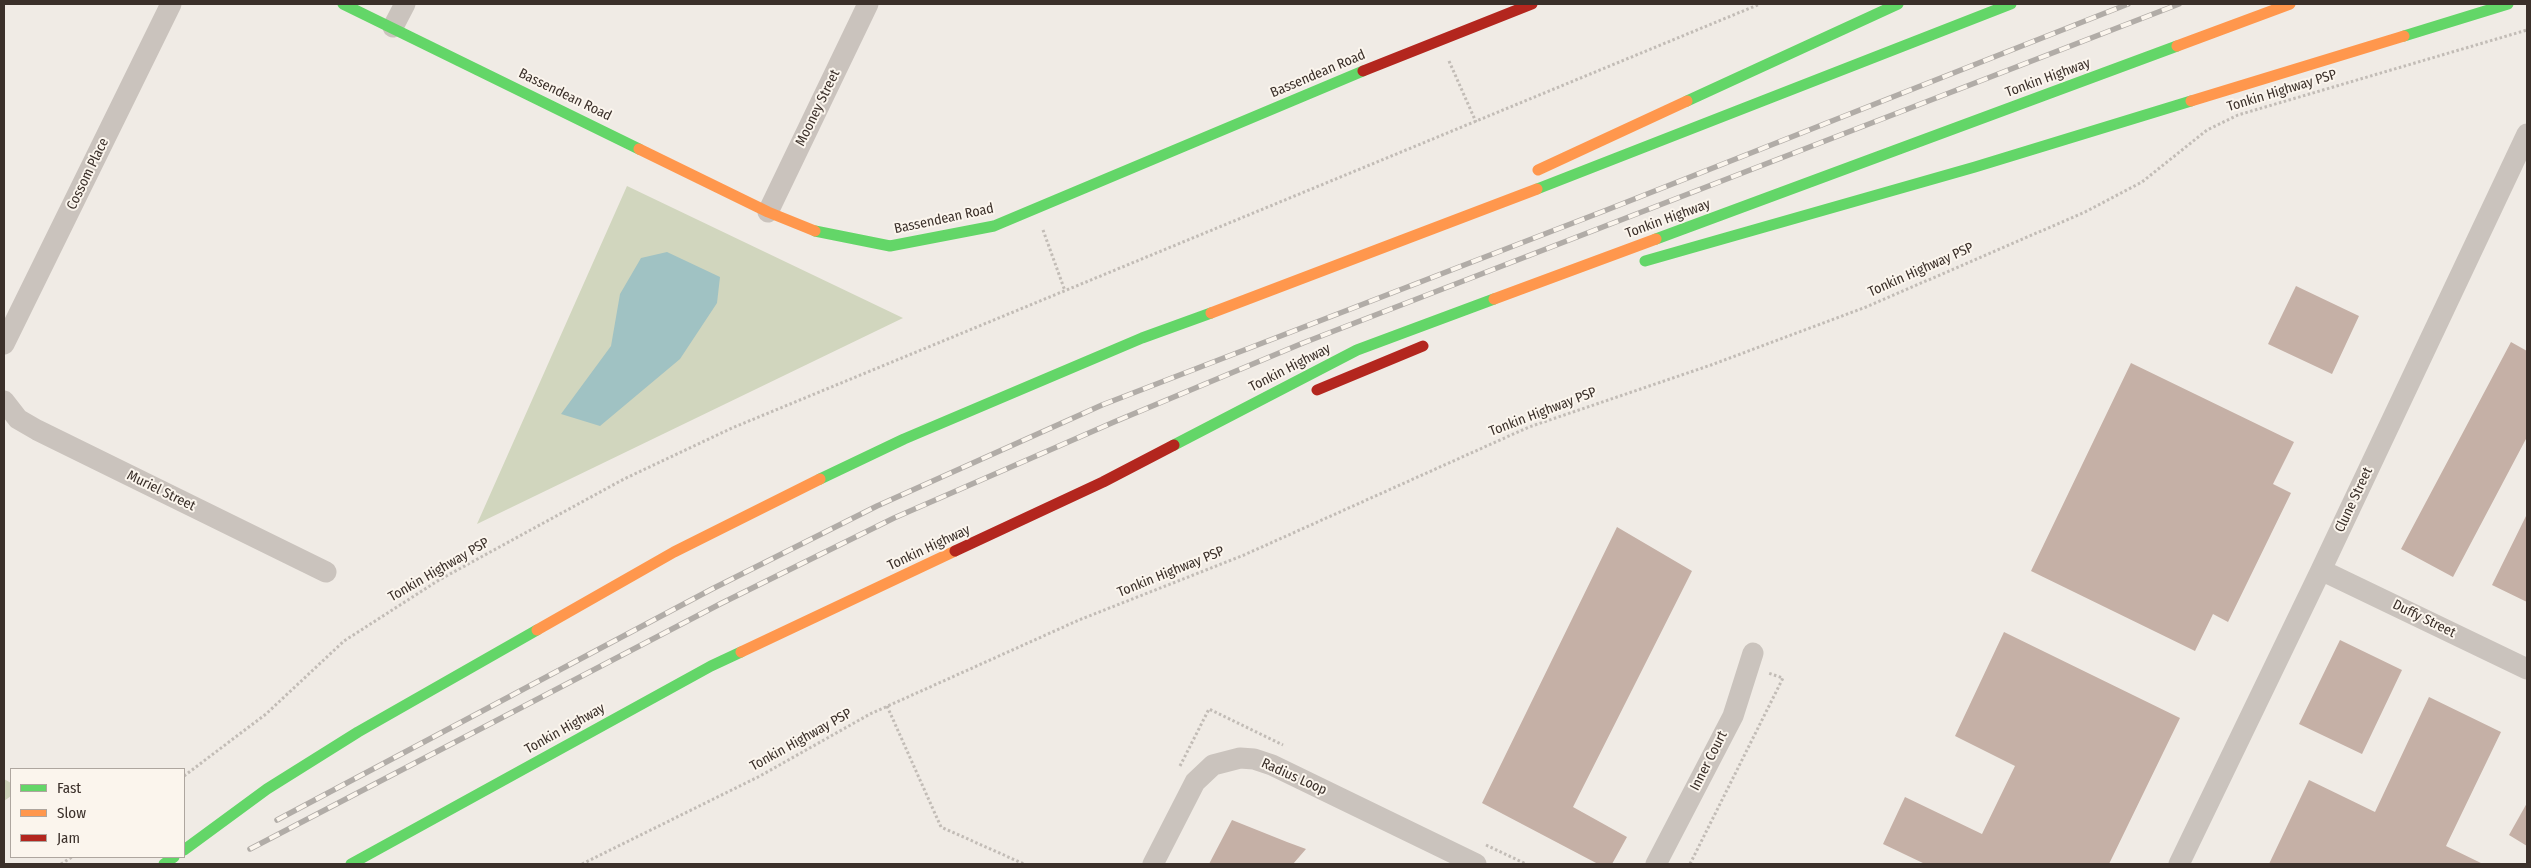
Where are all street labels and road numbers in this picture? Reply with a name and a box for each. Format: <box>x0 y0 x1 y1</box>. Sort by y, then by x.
street label: Bassendean Road <box>1268 46 1368 102</box>
street label: Tonkin Highway <box>2003 55 2093 101</box>
street label: Bassendean Road <box>516 65 614 125</box>
street label: Tonkin Highway PSP <box>2225 66 2339 116</box>
street label: Mooney Street <box>792 67 844 149</box>
street label: Cossom Place <box>63 135 113 213</box>
street label: Tonkin Highway <box>1623 196 1713 242</box>
street label: Bassendean Road <box>893 200 995 238</box>
street label: Tonkin Highway PSP <box>1866 239 1976 301</box>
street label: Tonkin Highway <box>1247 340 1333 396</box>
street label: Tonkin Highway PSP <box>1487 384 1599 440</box>
street label: Clune Street <box>2332 465 2376 535</box>
street label: Muriel Street <box>124 467 198 515</box>
street label: Tonkin Highway <box>885 522 973 574</box>
street label: Tonkin Highway PSP <box>386 534 492 606</box>
street label: Tonkin Highway PSP <box>1115 543 1227 601</box>
street label: Duffy Street <box>2390 597 2458 641</box>
street label: Tonkin Highway <box>522 700 608 758</box>
street label: Tonkin Highway PSP <box>747 705 855 775</box>
street label: Inner Court <box>1687 728 1731 794</box>
street label: Radius Loop <box>1259 755 1329 799</box>

